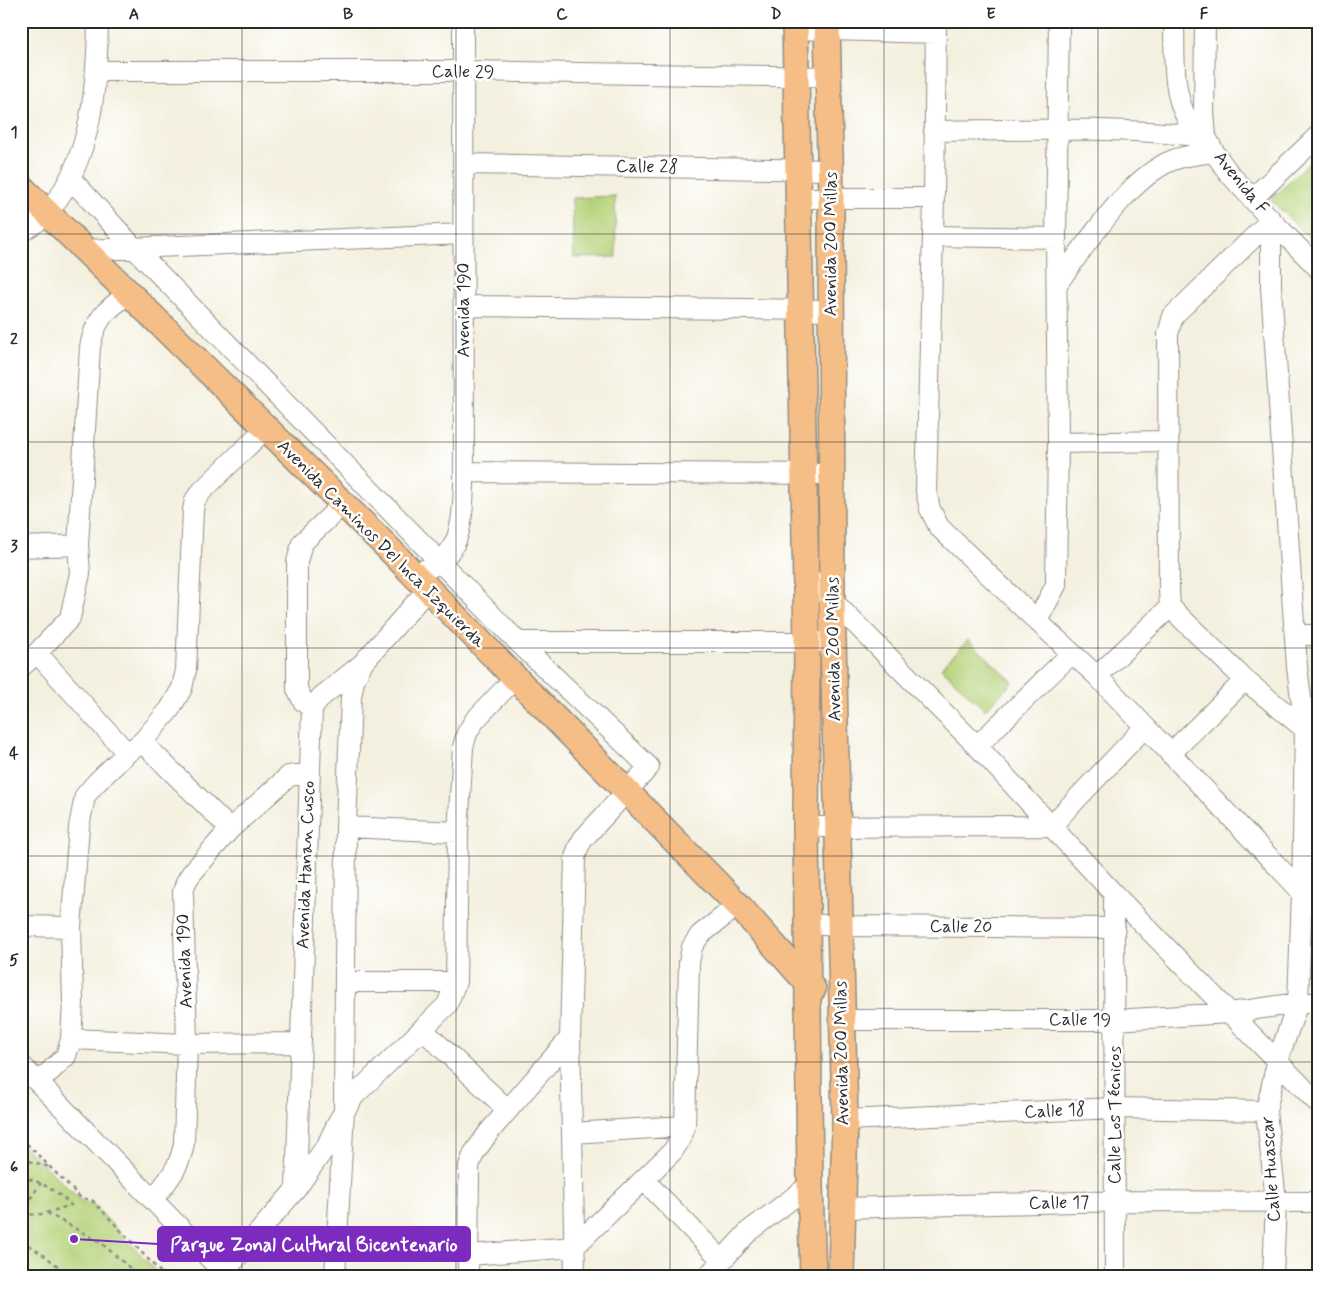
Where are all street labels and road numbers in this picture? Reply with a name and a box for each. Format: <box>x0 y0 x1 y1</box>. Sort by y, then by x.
street label: Calle 29 <box>431 60 495 84</box>
street label: Avenida F <box>1208 146 1274 220</box>
street label: Calle 28 <box>616 154 678 180</box>
street label: Avenida 200 Millas <box>819 172 843 316</box>
street label: Avenida 190 <box>452 263 476 357</box>
street label: Avenida Caminos Del Inca Izquierda <box>272 435 491 654</box>
street label: Avenida 200 Millas <box>821 576 847 722</box>
street label: Avenida Hanan Cusco <box>291 780 321 950</box>
street label: Avenida 190 <box>171 913 199 1009</box>
street label: Calle 20 <box>929 914 993 940</box>
street label: Avenida 200 Millas <box>829 980 855 1126</box>
street label: Calle 19 <box>1049 1008 1111 1032</box>
street label: Calle Los Técnicos <box>1103 1046 1127 1184</box>
street label: Calle 18 <box>1024 1097 1086 1125</box>
street label: Calle Huascar <box>1255 1115 1287 1223</box>
street label: Calle 17 <box>1028 1190 1090 1216</box>

